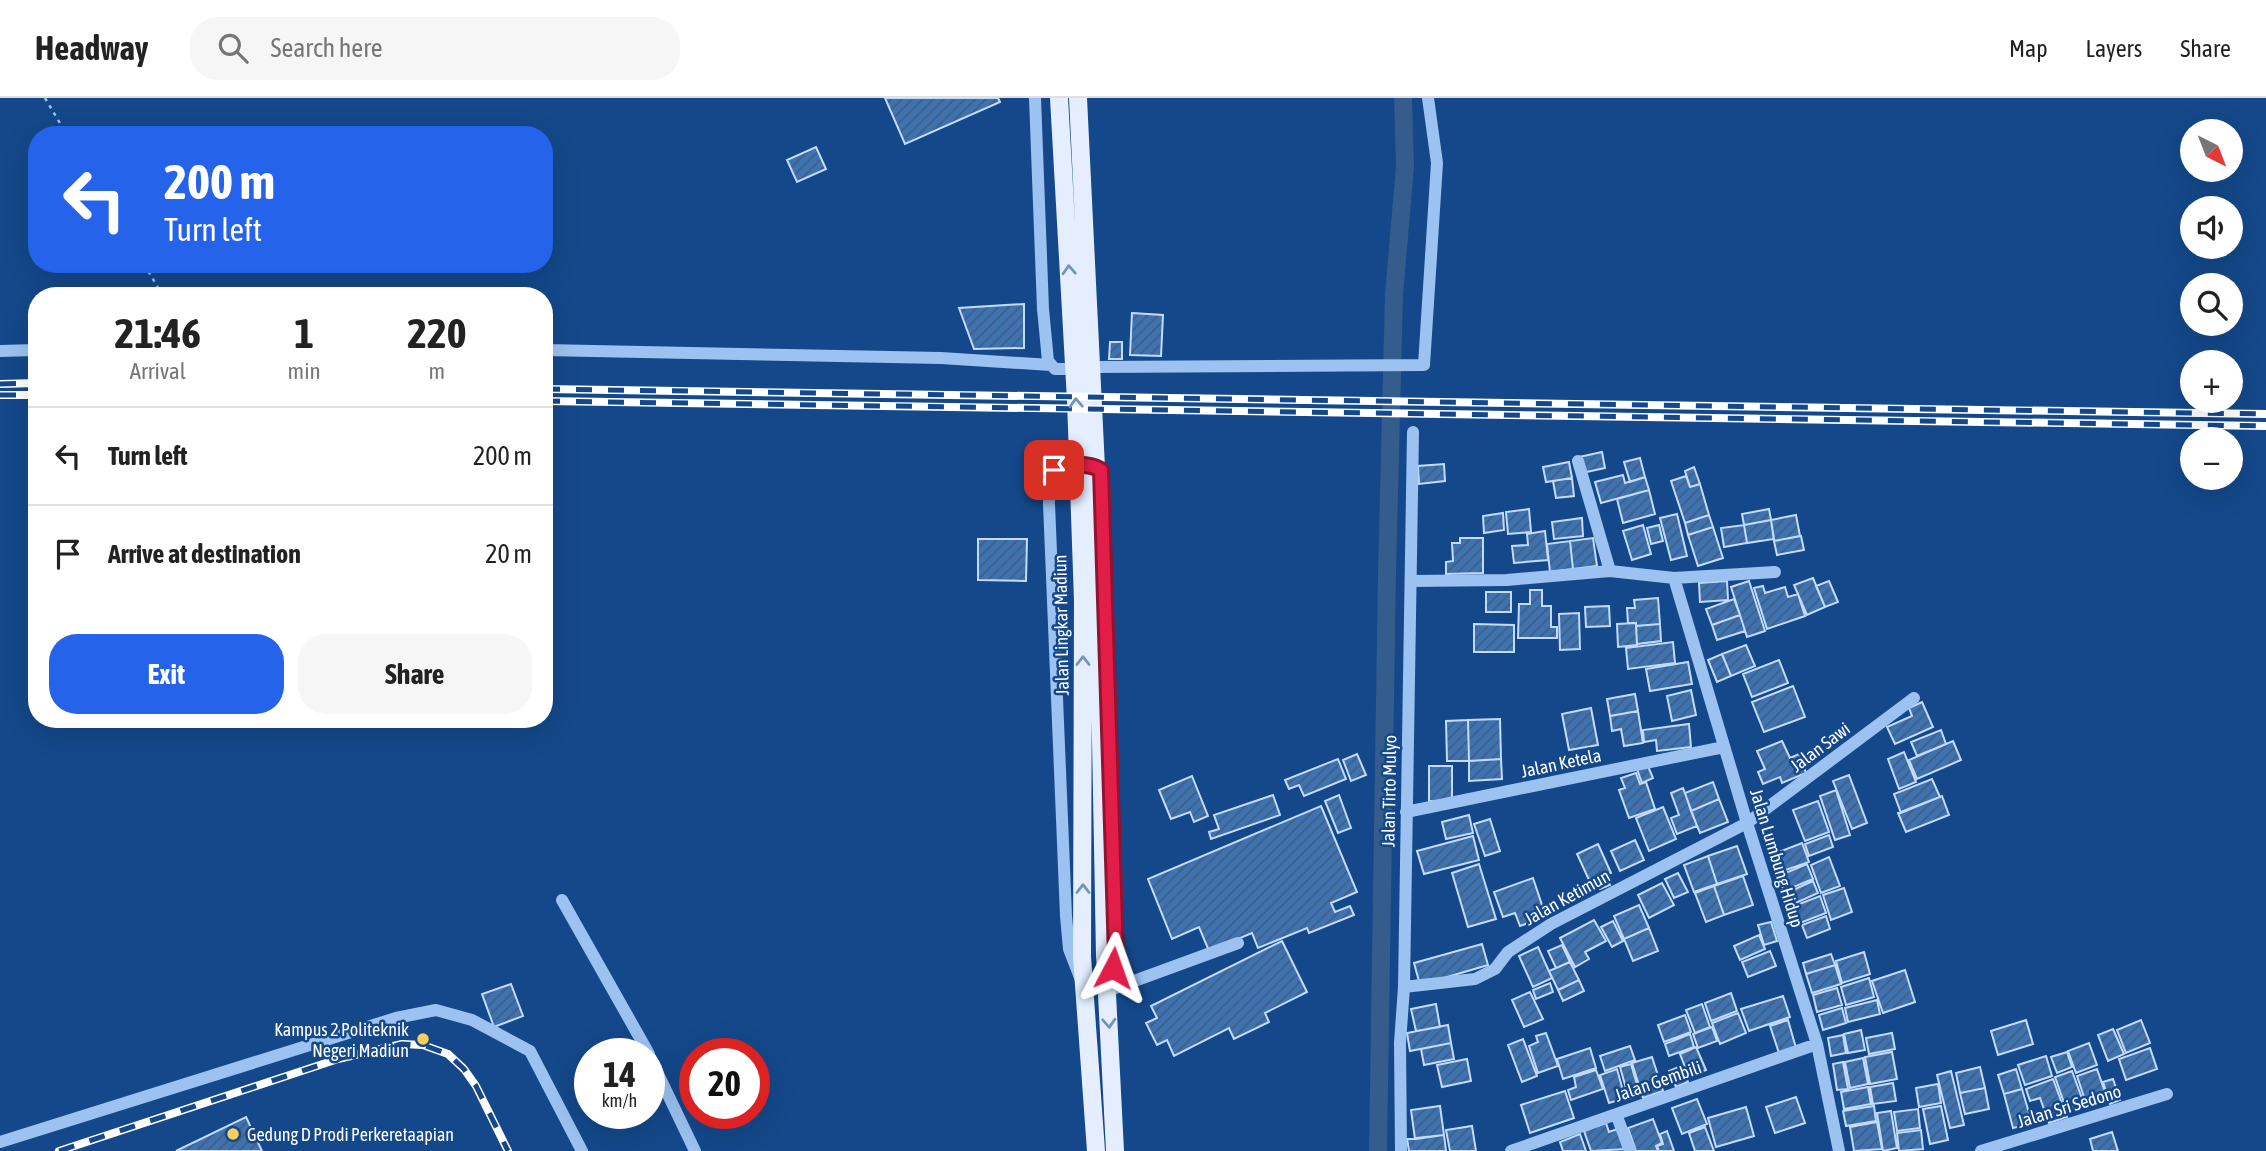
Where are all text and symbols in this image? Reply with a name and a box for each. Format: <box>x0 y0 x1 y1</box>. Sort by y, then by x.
search box <box>190 17 680 80</box>
text: Headway <box>35 29 148 67</box>
icon: search <box>214 29 252 67</box>
text: Search here <box>270 33 383 63</box>
text: Map <box>2009 35 2048 62</box>
text: Layers <box>2086 35 2142 62</box>
text: Share <box>2180 35 2231 62</box>
north arrow <box>2180 119 2244 182</box>
map controls <box>2180 119 2243 490</box>
text: 200 m <box>164 153 275 209</box>
icon: left <box>49 154 140 245</box>
button: sound <box>2180 196 2243 259</box>
text: Turn left <box>164 211 262 248</box>
one-way arrow <box>1061 264 1076 275</box>
button: search <box>2180 273 2243 336</box>
text: 21:46 <box>115 309 201 357</box>
text: 1 <box>294 309 314 357</box>
text: 220 <box>407 309 466 357</box>
button: + <box>2180 350 2243 413</box>
text: Arrival <box>130 358 186 384</box>
text: min <box>288 358 321 384</box>
text: m <box>429 358 445 384</box>
one-way arrow <box>1069 397 1084 408</box>
button: − <box>2180 427 2243 490</box>
icon: left <box>49 437 87 475</box>
pin <box>1024 440 1084 500</box>
text: Turn left <box>108 441 188 471</box>
text: 200 m <box>473 441 532 471</box>
icon: arrive <box>1035 451 1073 489</box>
icon: arrive <box>49 535 87 573</box>
text: Arrive at destination <box>108 539 301 569</box>
text: 20 m <box>485 539 532 569</box>
street label: Jalan Lingkar Madiun <box>1049 555 1073 695</box>
button: Exit <box>49 634 284 714</box>
button: Share <box>298 634 532 714</box>
one-way arrow <box>1075 656 1091 666</box>
street label: Jalan Sawi <box>1786 718 1854 776</box>
street label: Jalan Tirto Mulyo <box>1378 735 1400 847</box>
street label: Jalan Ketela <box>1519 744 1603 782</box>
street label: Jalan Lumbung Hidup <box>1746 786 1808 930</box>
street label: Jalan Ketimun <box>1520 865 1614 929</box>
one-way arrow <box>1075 883 1091 894</box>
position arrow <box>1076 931 1150 1005</box>
one-way arrow <box>1101 1018 1116 1029</box>
place label: Kampus 2 Politeknik Negeri Madiun <box>274 1019 409 1061</box>
marker: Kampus 2 Politeknik Negeri Madiun <box>415 1031 431 1047</box>
speed limit sign: 20 <box>679 1038 770 1129</box>
text: 14 <box>603 1054 636 1094</box>
street label: Jalan Gembili <box>1612 1056 1704 1106</box>
street label: Jalan Sri Sedono <box>2014 1080 2124 1132</box>
text: km/h <box>602 1090 637 1111</box>
place label: Gedung D Prodi Perkeretaapian <box>247 1124 454 1145</box>
marker: Gedung D Prodi Perkeretaapian <box>225 1126 241 1142</box>

